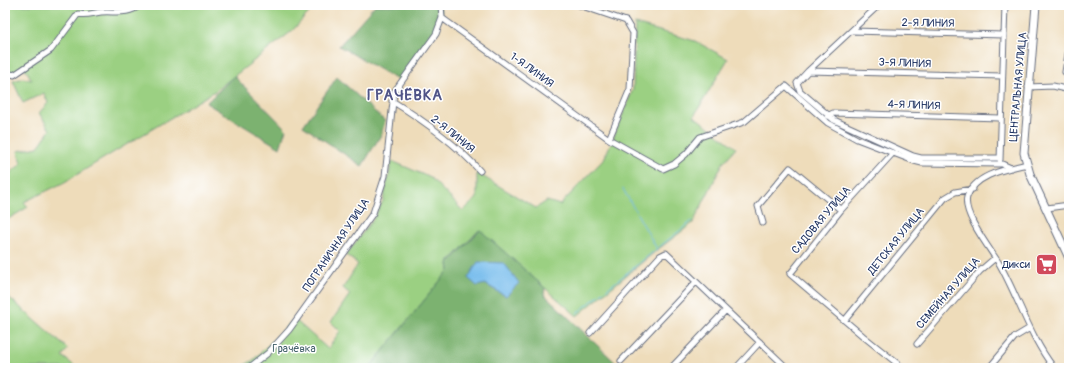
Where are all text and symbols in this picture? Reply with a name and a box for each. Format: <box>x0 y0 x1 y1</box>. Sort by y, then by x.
street label: 2-Я ЛИНИЯ <box>902 16 954 30</box>
street label: ЦЕНТРАЛЬНАЯ УЛИЦА <box>1007 32 1029 142</box>
street label: 1-Я ЛИНИЯ <box>508 50 556 90</box>
street label: 3-Я ЛИНИЯ <box>878 56 932 70</box>
district label: ГРАЧЁВКА <box>367 86 443 105</box>
street label: 4-Я ЛИНИЯ <box>887 98 941 112</box>
street label: 2-Я ЛИНИЯ <box>428 112 478 156</box>
street label: САДОВАЯ УЛИЦА <box>789 183 853 257</box>
street label: ПОГРАНИЧНАЯ УЛИЦА <box>300 196 372 294</box>
street label: ДЕТСКАЯ УЛИЦА <box>864 205 927 278</box>
supermarket icon: Дикси <box>1033 251 1059 277</box>
street label: СЕМЕЙНАЯ УЛИЦА <box>913 255 983 331</box>
place label: Дикси <box>1001 258 1030 271</box>
park label: Грачёвка <box>272 342 316 355</box>

